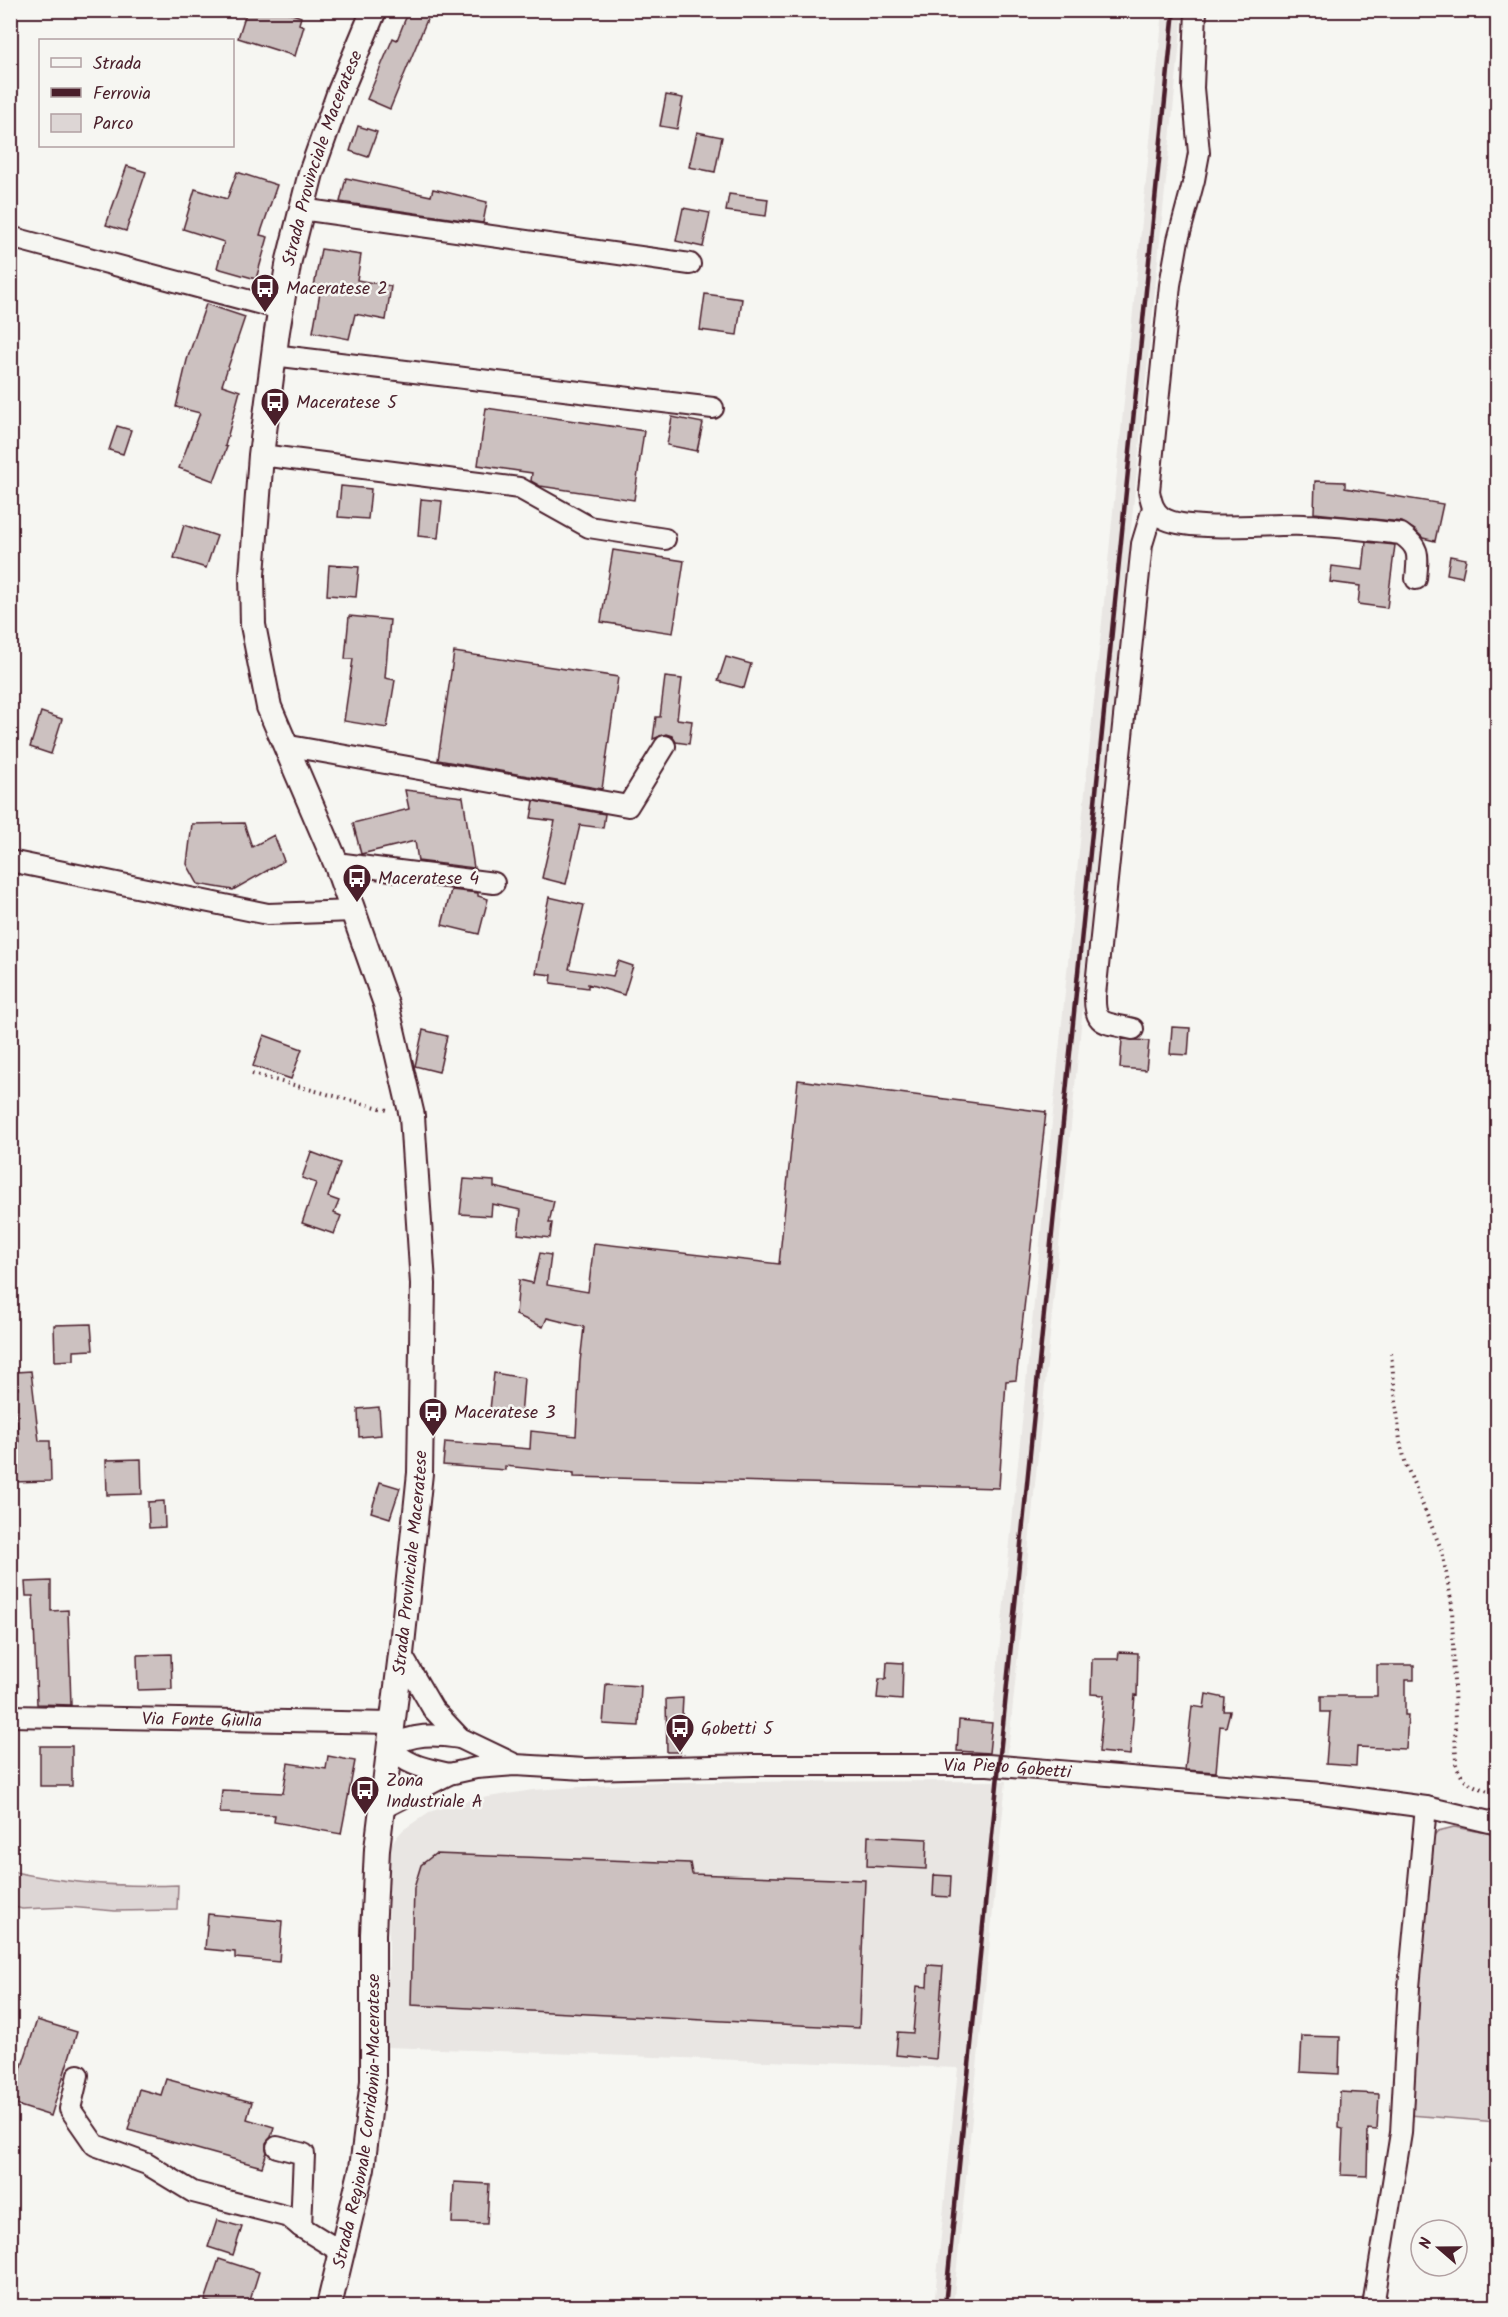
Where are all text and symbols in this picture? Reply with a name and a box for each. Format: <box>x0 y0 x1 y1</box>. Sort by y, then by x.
legend <box>39 39 234 147</box>
street label: Strada Provinciale Maceratese <box>275 46 372 268</box>
text: Strada <box>93 50 141 79</box>
text: Ferrovia <box>93 80 151 109</box>
text: Parco <box>93 110 133 139</box>
bus stop icon: Maceratese 2 <box>249 272 281 314</box>
place label: Maceratese 2 <box>286 275 388 304</box>
bus stop icon: Maceratese 5 <box>259 386 291 428</box>
place label: Maceratese 5 <box>296 389 398 418</box>
bus stop icon: Maceratese 4 <box>341 862 373 904</box>
place label: Maceratese 4 <box>378 865 479 894</box>
bus stop icon: Maceratese 3 <box>417 1396 449 1438</box>
place label: Maceratese 3 <box>454 1399 555 1428</box>
street label: Strada Provinciale Maceratese <box>386 1450 436 1677</box>
street label: Via Fonte Giulia <box>142 1705 262 1737</box>
bus stop icon: Gobetti 5 <box>664 1712 696 1754</box>
place label: Gobetti 5 <box>701 1715 774 1744</box>
street label: Via Piero Gobetti <box>944 1752 1073 1788</box>
place label: Zona Industriale A <box>386 1767 483 1817</box>
bus stop icon: Zona Industriale A <box>349 1774 381 1816</box>
street label: Strada Regionale Corridonia‐Maceratese <box>325 1974 389 2272</box>
north arrow <box>1409 2218 1469 2278</box>
text: N <box>1413 2234 1440 2252</box>

